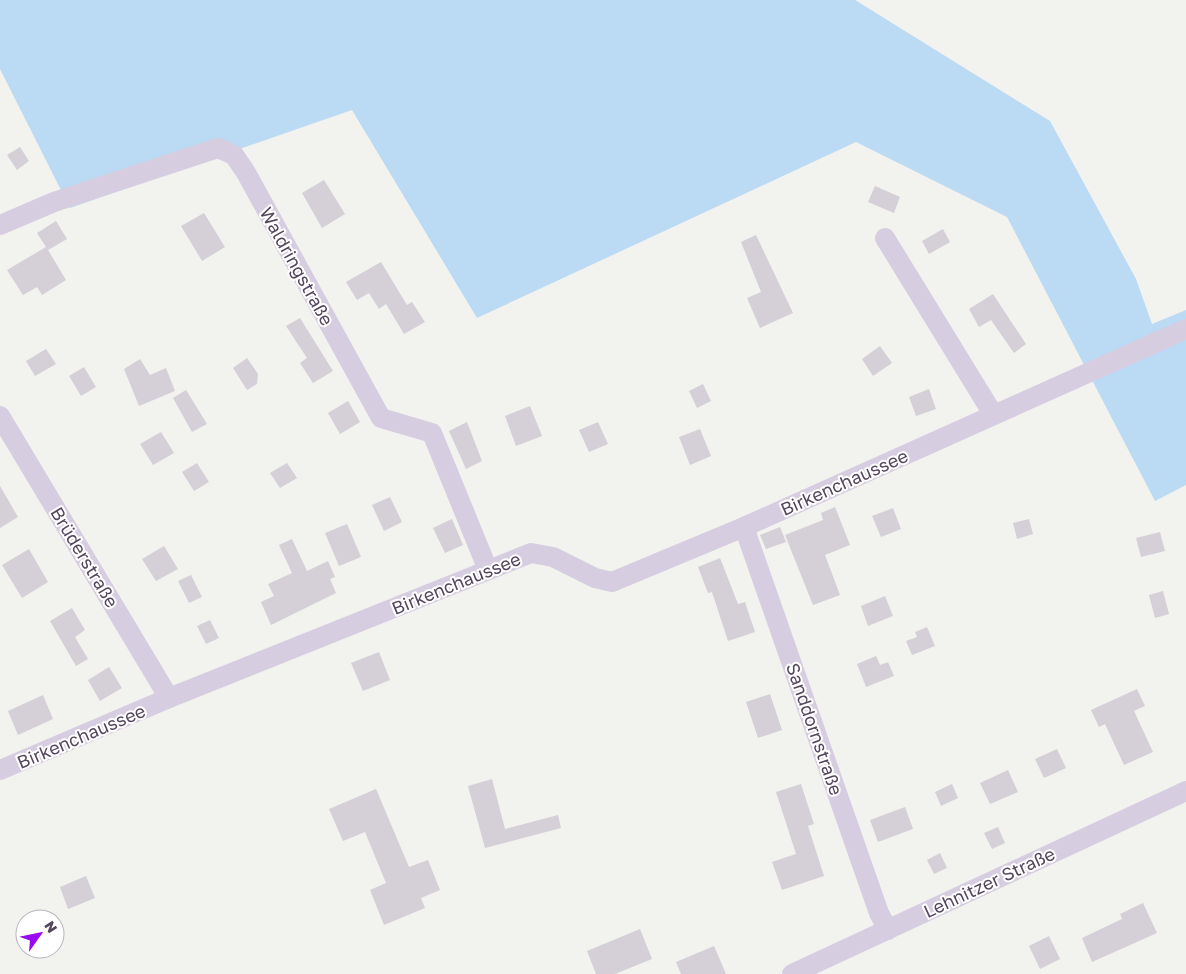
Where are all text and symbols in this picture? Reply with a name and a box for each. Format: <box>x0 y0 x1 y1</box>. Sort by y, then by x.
street label: Waldringstraße <box>255 203 339 329</box>
street label: Birkenchaussee <box>777 444 911 520</box>
street label: Brüderstraße <box>46 503 124 611</box>
street label: Birkenchaussee <box>388 547 524 619</box>
street label: Sanddornstraße <box>782 660 848 798</box>
street label: Birkenchaussee <box>14 699 148 773</box>
street label: Lehnitzer Straße <box>920 842 1058 922</box>
north arrow <box>15 909 65 959</box>
text: N <box>41 918 61 936</box>

